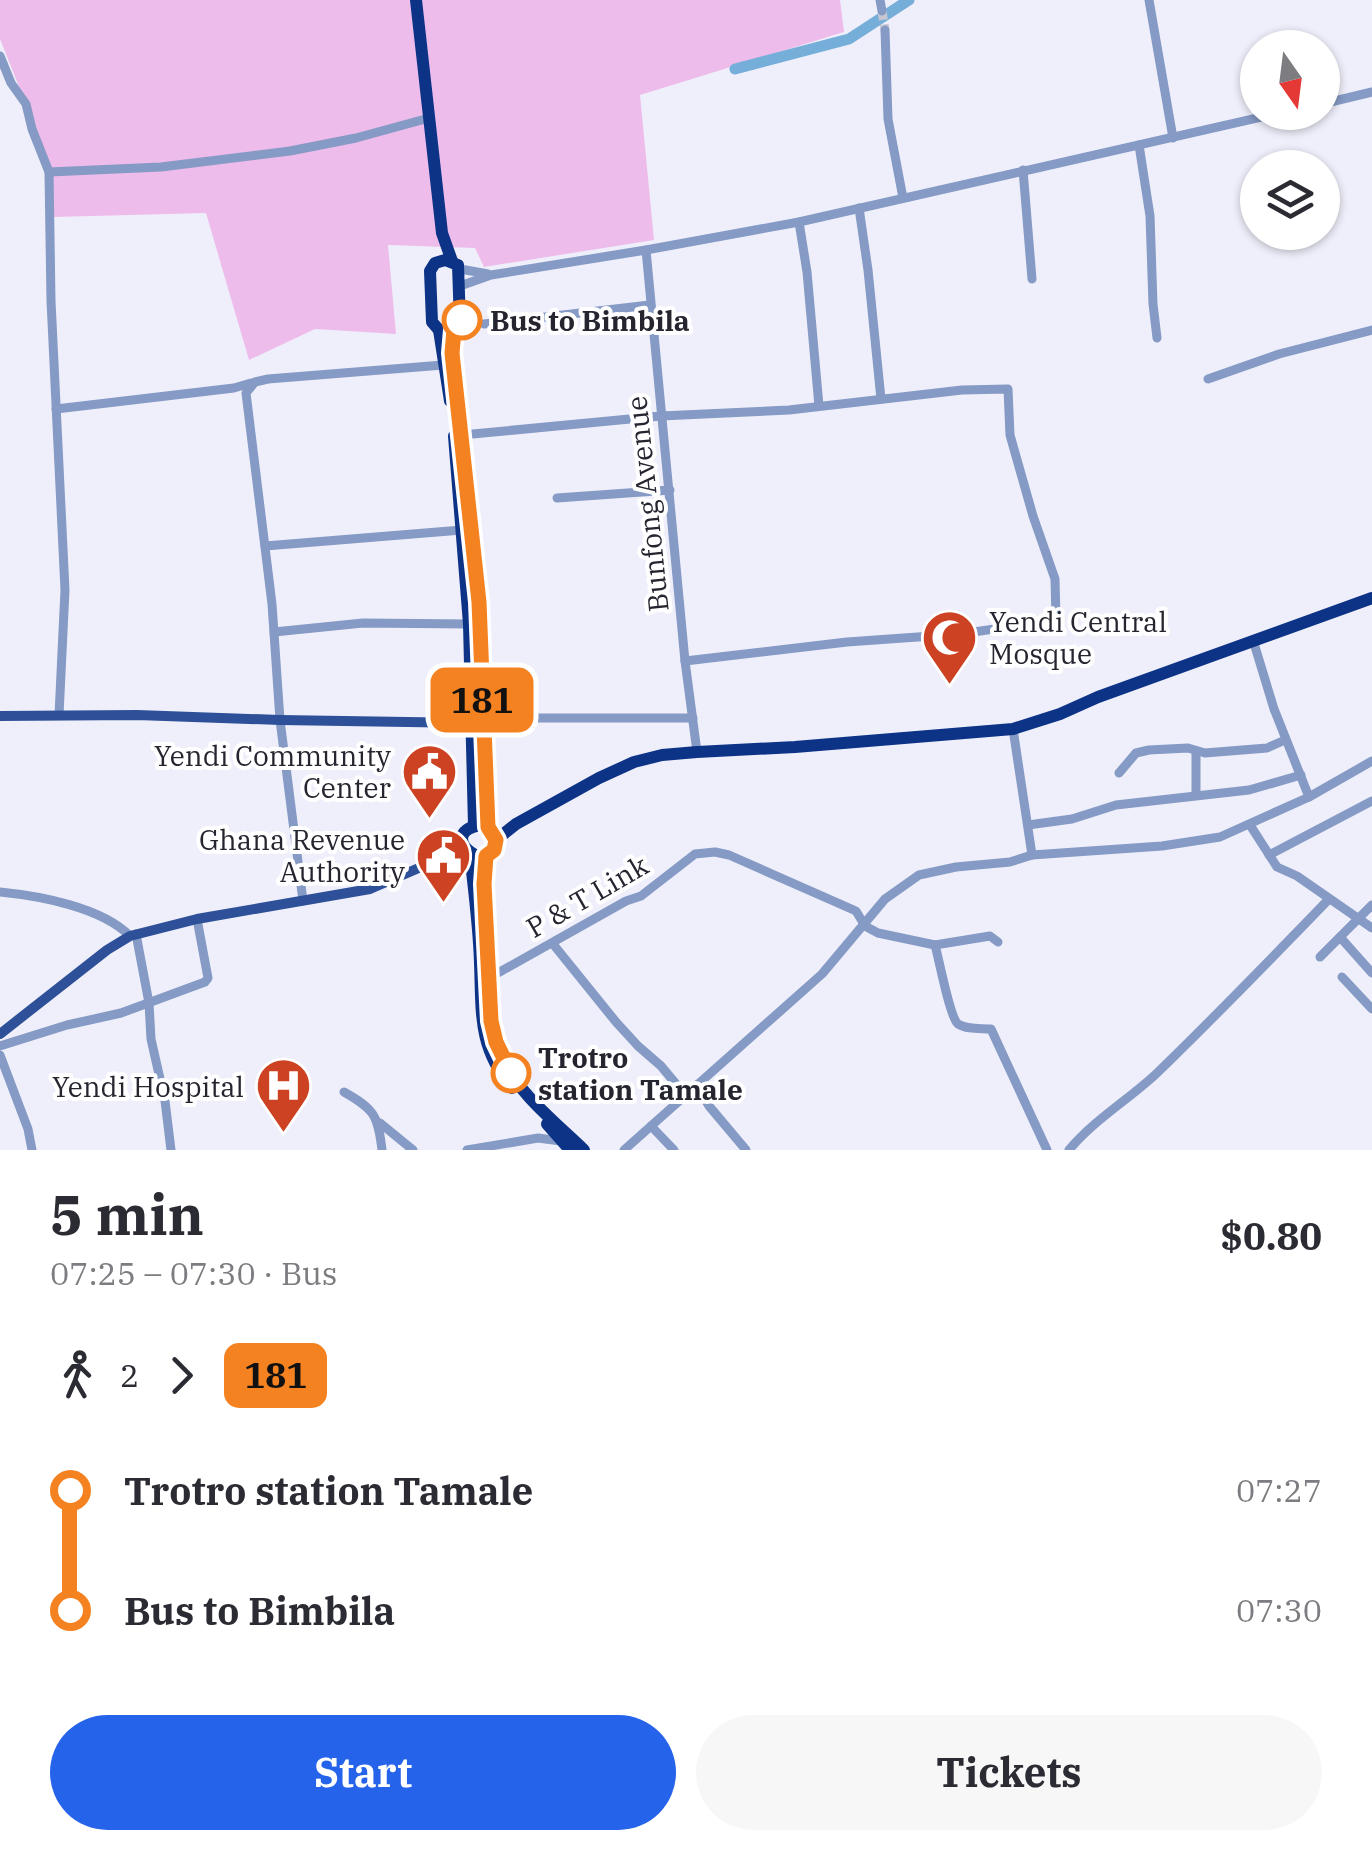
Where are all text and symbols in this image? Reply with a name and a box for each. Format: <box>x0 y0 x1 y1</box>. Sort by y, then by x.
north arrow <box>1240 30 1340 130</box>
map controls <box>1240 30 1340 250</box>
button: layers <box>1240 150 1340 250</box>
marker: Bus to Bimbila <box>443 301 481 339</box>
place label: Bus to Bimbila <box>490 302 690 339</box>
street label: Bunfong Avenue <box>617 394 677 614</box>
place label: Yendi Central Mosque <box>989 603 1167 672</box>
mosque icon: Yendi Central Mosque <box>920 607 980 686</box>
line badge: 181 <box>424 668 540 732</box>
text: 181 <box>450 677 514 723</box>
place label: Yendi Community Center <box>154 737 392 806</box>
public building icon: Yendi Community Center <box>400 741 460 820</box>
place label: Ghana Revenue Authority <box>199 821 405 890</box>
public building icon: Ghana Revenue Authority <box>414 825 474 904</box>
street label: P & T Link <box>519 846 655 946</box>
place label: Trotro station Tamale <box>538 1039 743 1108</box>
marker: Trotro station Tamale <box>492 1054 530 1092</box>
hospital icon: Yendi Hospital <box>253 1056 313 1135</box>
place label: Yendi Hospital <box>52 1068 244 1105</box>
text: 5 min <box>50 1179 204 1250</box>
text: $0.80 <box>1220 1211 1322 1260</box>
text: 07:25 – 07:30 · Bus <box>50 1252 337 1294</box>
icon: walk <box>50 1348 105 1403</box>
icon: forward <box>154 1348 209 1403</box>
text: 181 <box>244 1352 307 1398</box>
text: 2 <box>120 1354 139 1396</box>
text: Trotro station Tamale <box>124 1466 533 1515</box>
text: 07:27 <box>1236 1469 1322 1511</box>
text: Bus to Bimbila <box>124 1586 395 1635</box>
text: 07:30 <box>1236 1589 1322 1631</box>
button: Start <box>50 1715 676 1830</box>
button: Tickets <box>696 1715 1322 1830</box>

